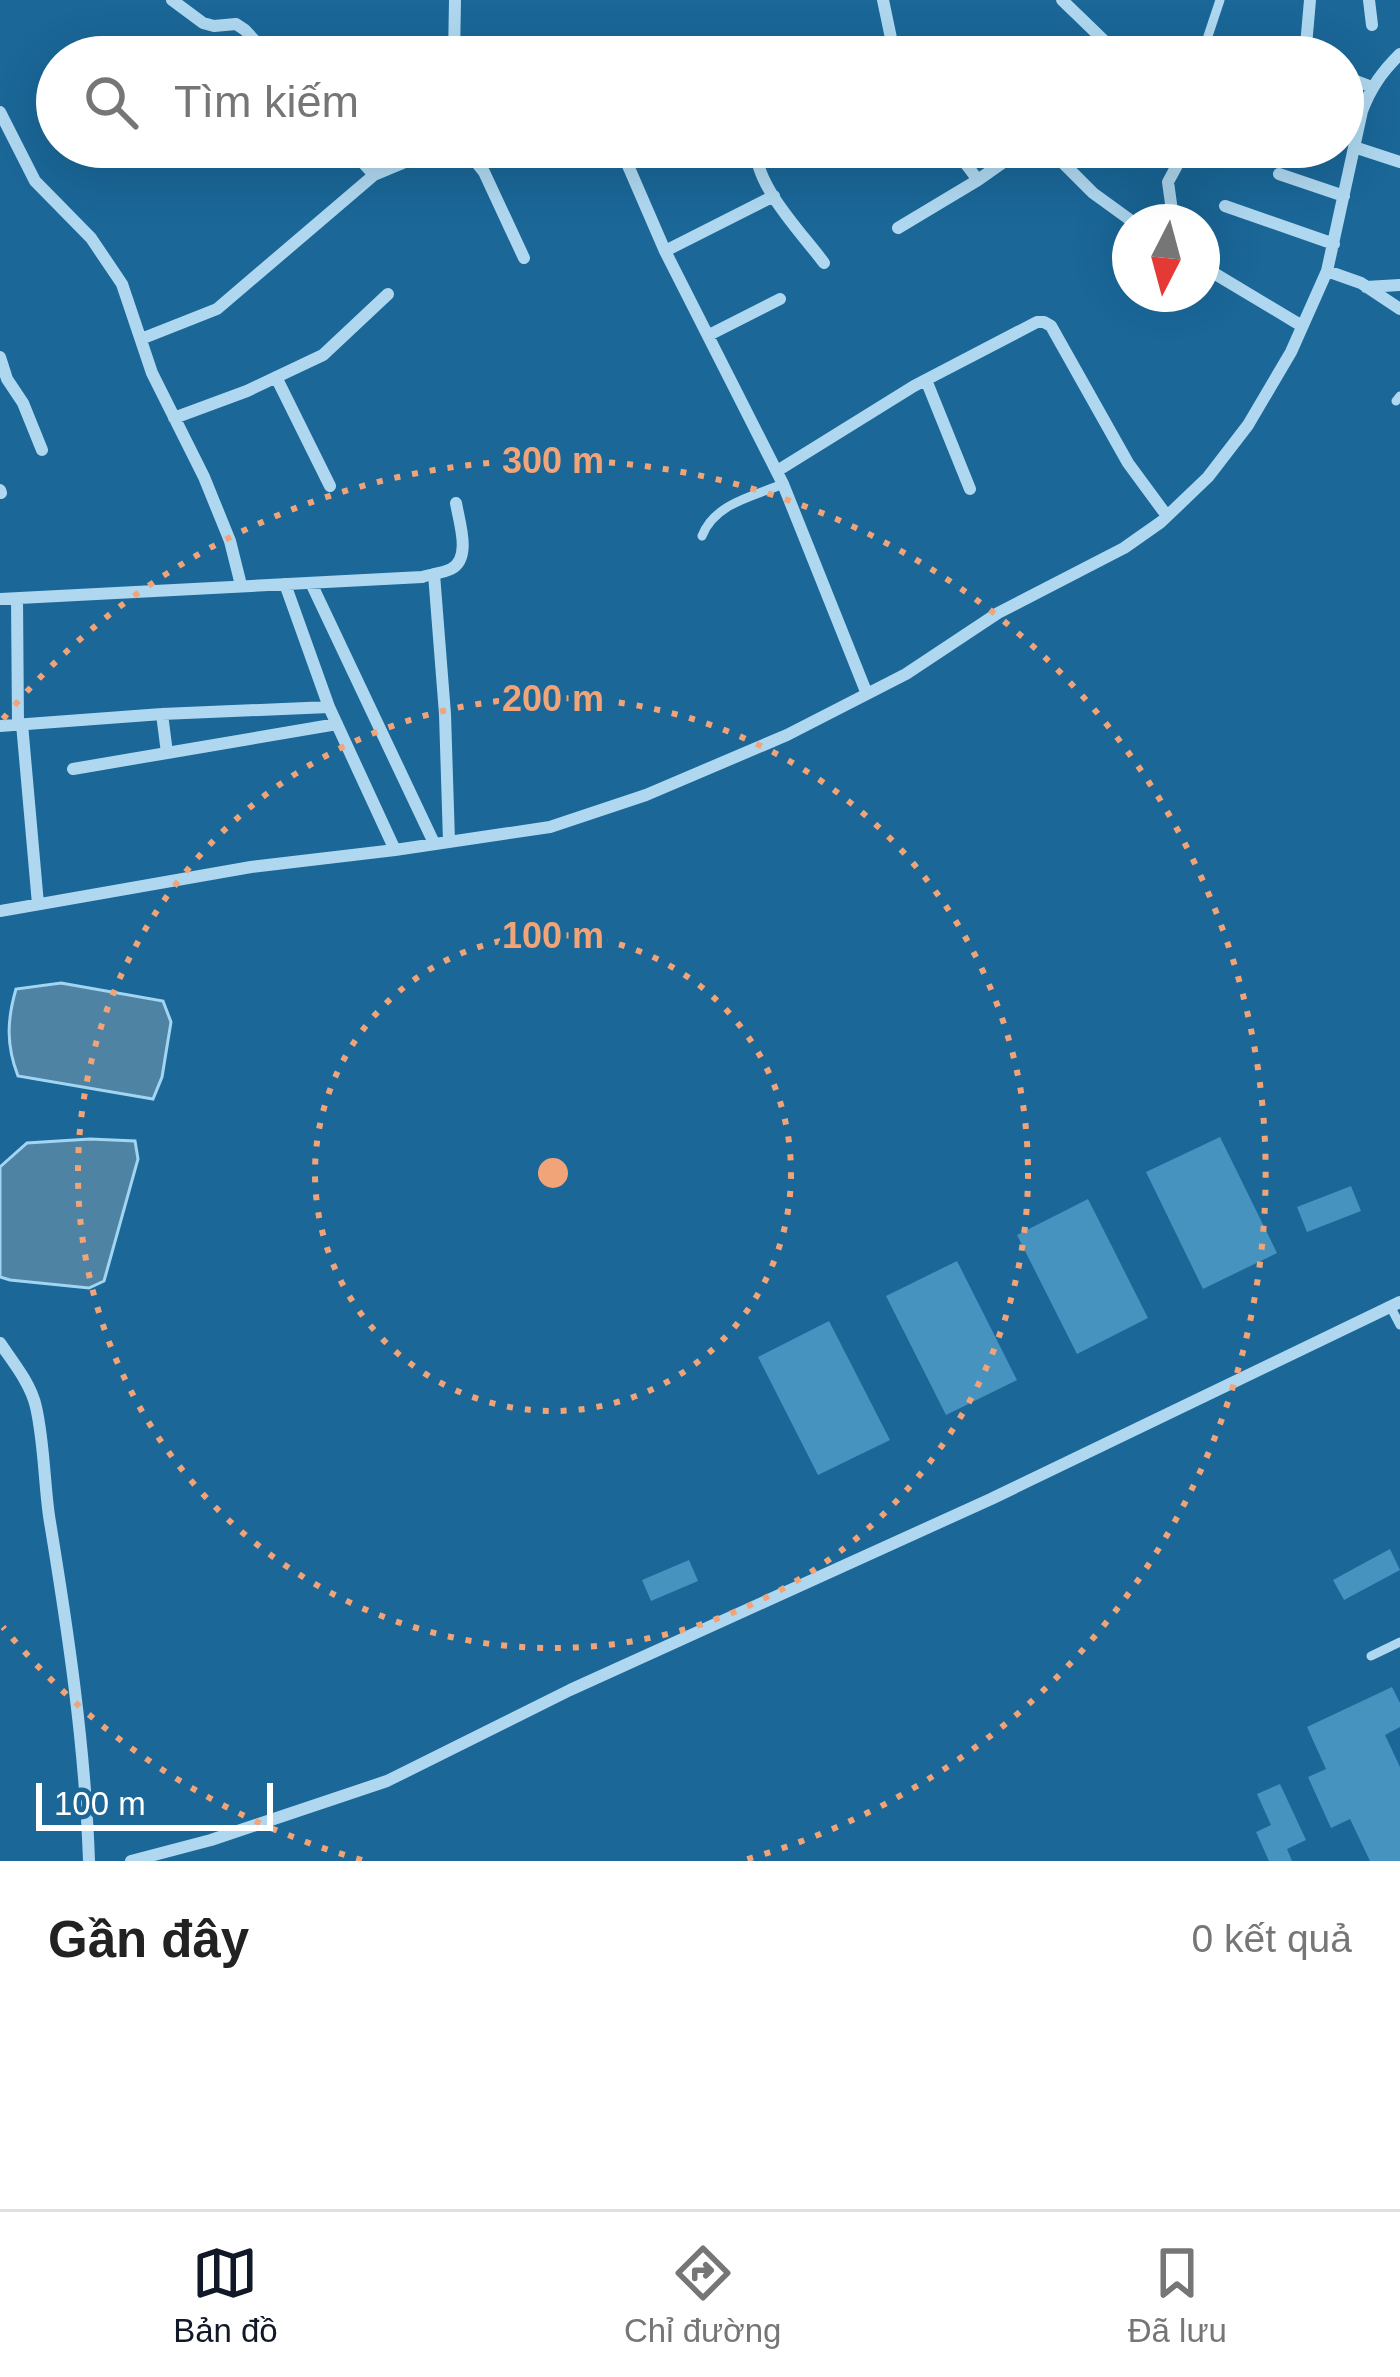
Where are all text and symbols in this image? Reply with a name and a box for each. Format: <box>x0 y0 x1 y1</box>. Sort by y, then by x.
search box <box>36 36 1364 168</box>
icon: search <box>78 69 144 135</box>
text: Tìm kiếm <box>174 76 359 127</box>
north arrow <box>1112 204 1220 312</box>
text: 300 m <box>502 440 604 481</box>
text: 200 m <box>502 678 604 719</box>
text: 100 m <box>502 915 604 956</box>
centre of rings <box>532 1152 574 1194</box>
scale bar <box>36 1777 273 1830</box>
text: 100 m <box>54 1785 146 1822</box>
text: Gần đây <box>48 1911 249 1968</box>
text: 0 kết quả <box>1192 1917 1352 1960</box>
tab: Bản đồ <box>173 2240 278 2350</box>
tab: Chỉ đường <box>624 2240 781 2350</box>
tab: Đã lưu <box>1128 2240 1227 2350</box>

